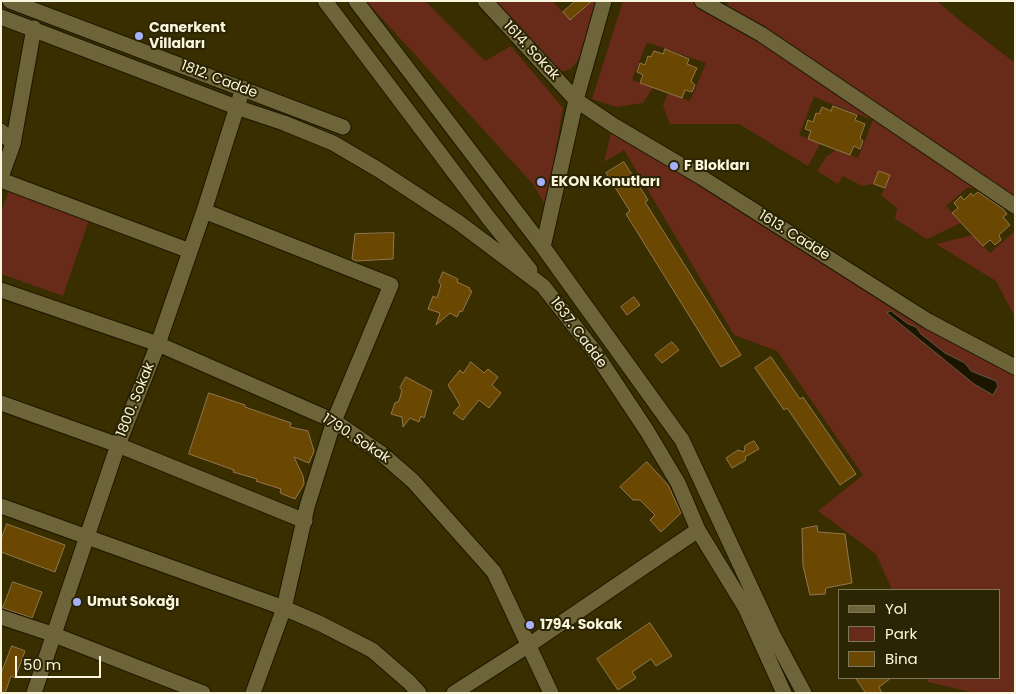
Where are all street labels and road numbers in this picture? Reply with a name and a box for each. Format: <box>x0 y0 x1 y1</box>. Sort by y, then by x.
street label: 1614. Sokak <box>499 18 563 84</box>
street label: 1812. Cadde <box>178 58 260 102</box>
street label: 1613. Cadde <box>755 208 833 264</box>
street label: 1637. Cadde <box>546 294 610 372</box>
street label: 1800. Sokak <box>113 360 159 440</box>
street label: 1790. Sokak <box>319 411 393 467</box>

